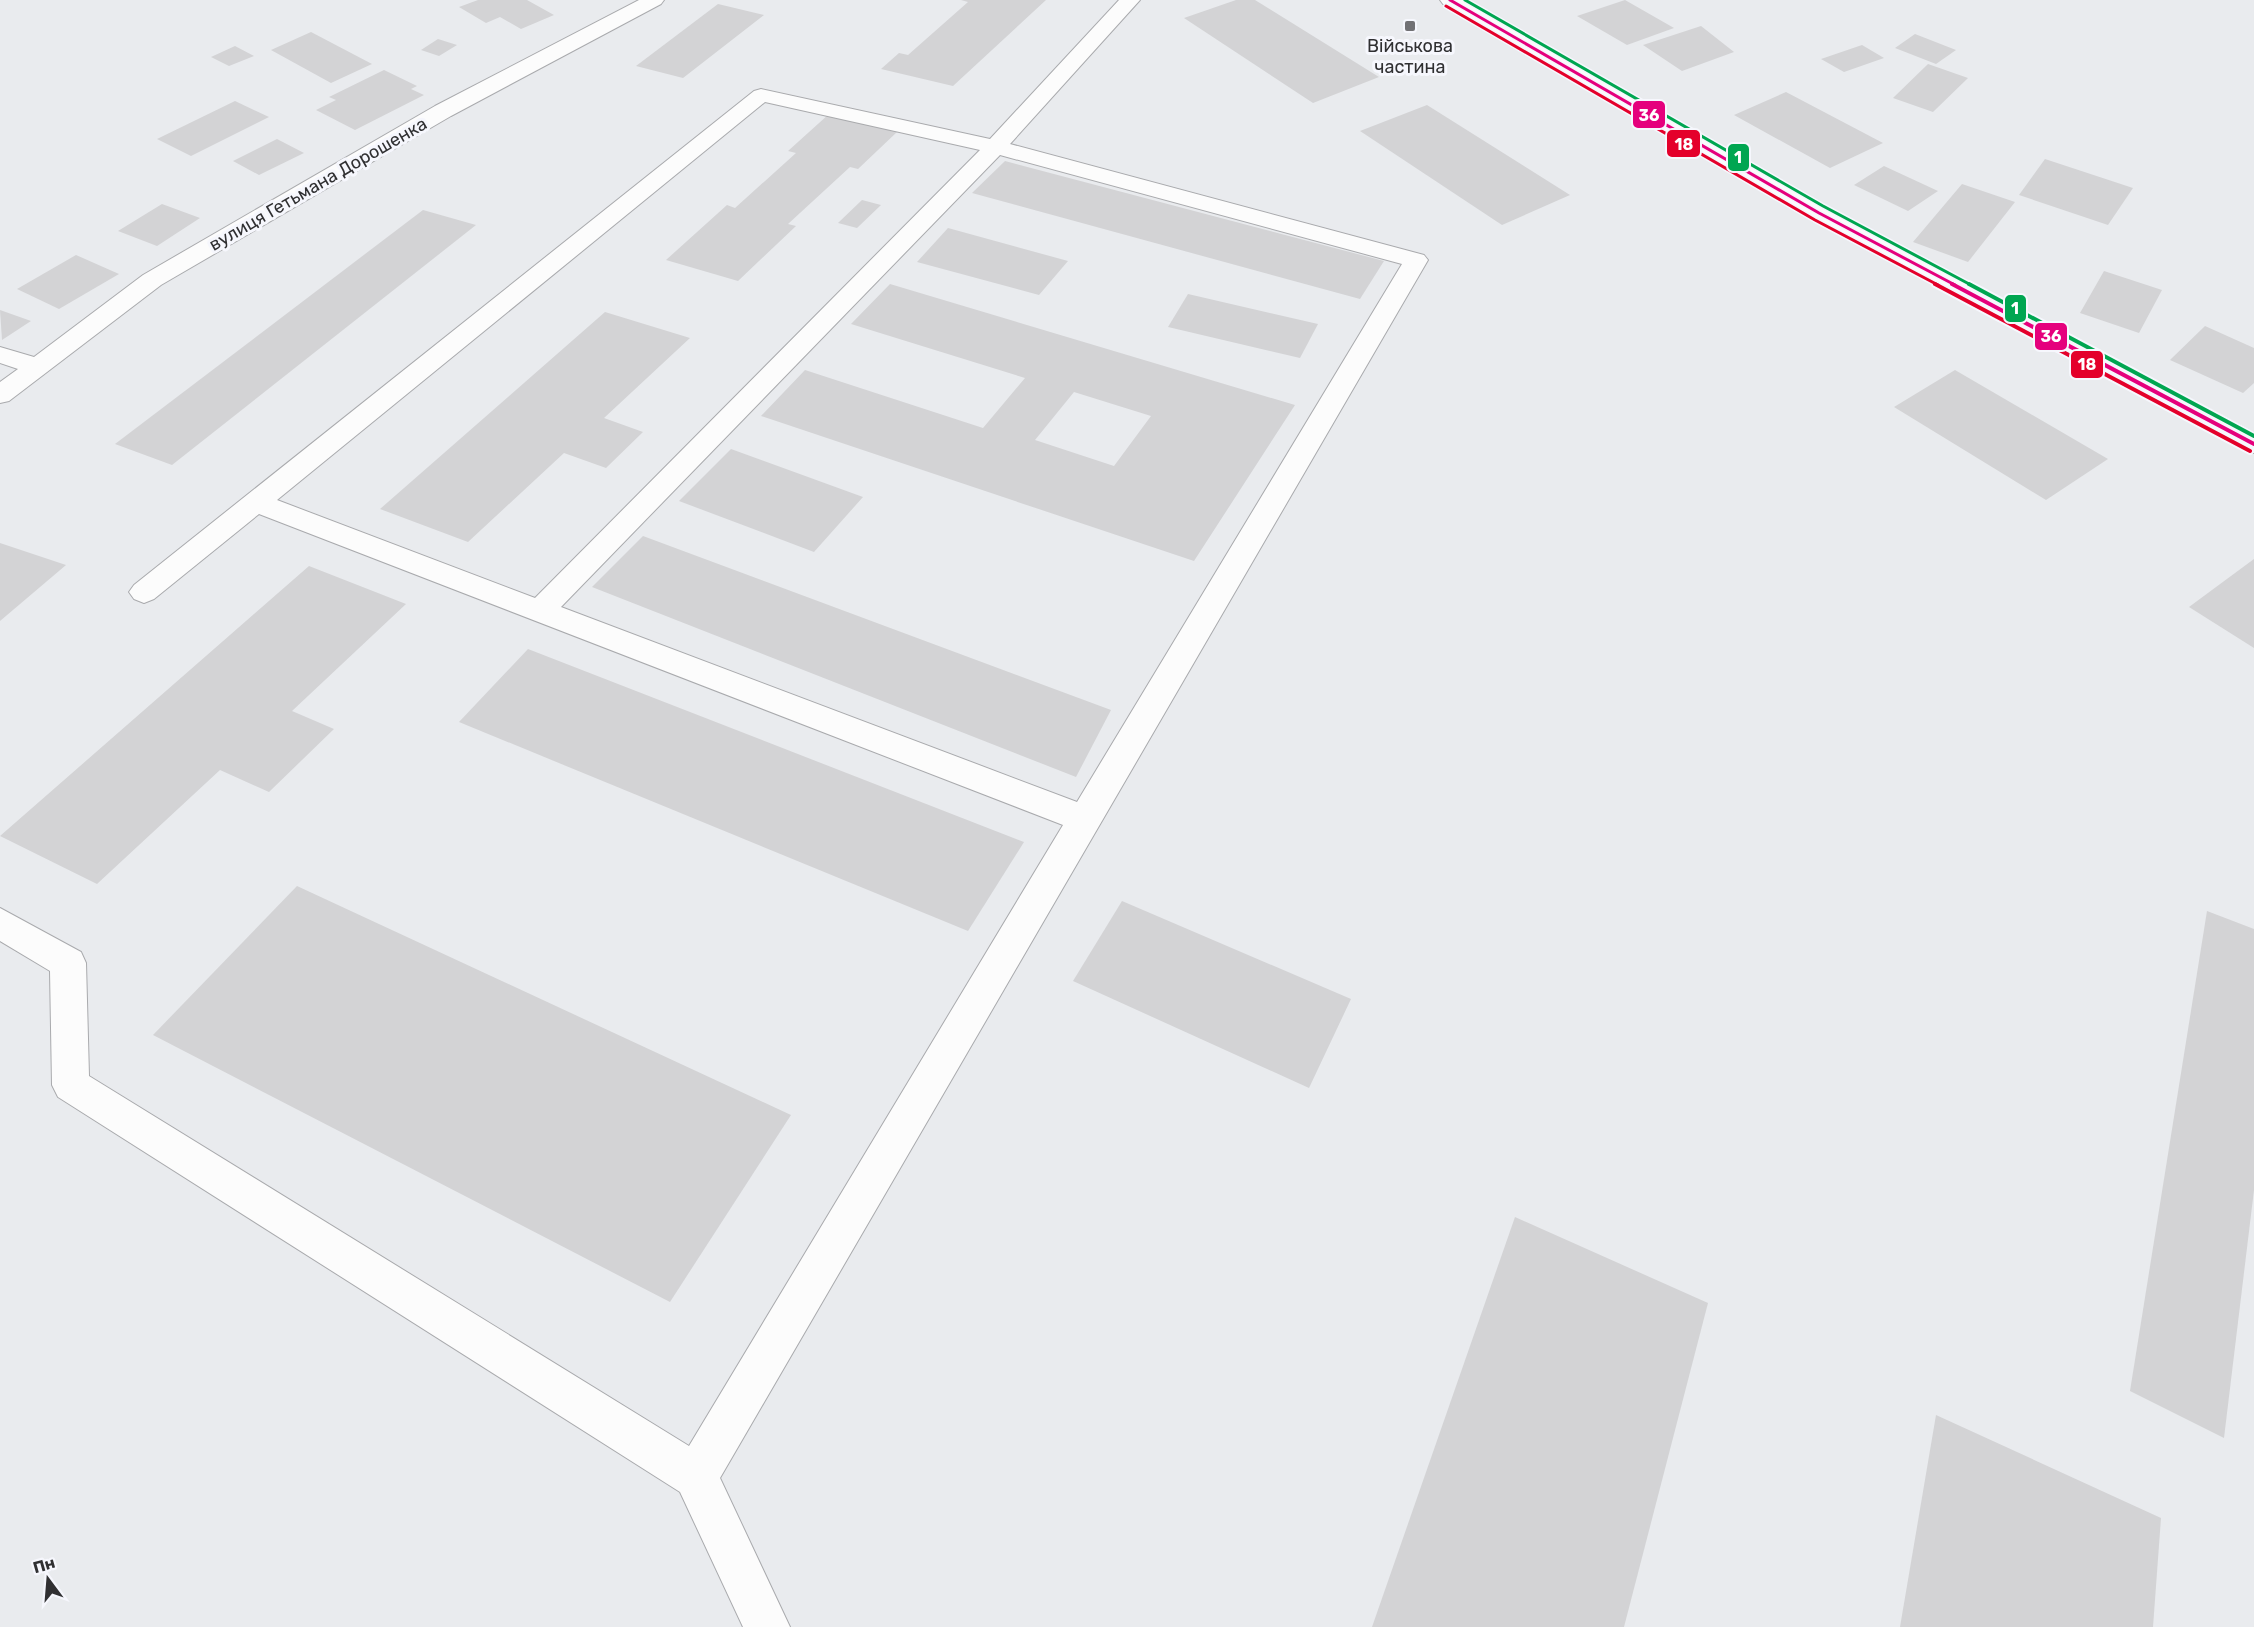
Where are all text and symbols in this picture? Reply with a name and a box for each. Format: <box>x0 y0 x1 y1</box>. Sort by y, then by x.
marker: Військова частина <box>1403 19 1417 33</box>
place label: Військова частина <box>1367 35 1453 78</box>
line badge: 36 <box>1632 100 1666 129</box>
text: 36 <box>1639 106 1659 125</box>
street label: вулиця Гетьмана Дорошенка <box>205 112 431 256</box>
line badge: 18 <box>1666 129 1701 158</box>
text: 18 <box>1675 135 1694 154</box>
line badge: 1 <box>1727 143 1750 172</box>
text: 1 <box>1734 148 1742 167</box>
line badge: 1 <box>2004 294 2027 323</box>
text: 1 <box>2011 299 2019 318</box>
line badge: 36 <box>2034 322 2068 351</box>
text: 36 <box>2041 327 2061 346</box>
line badge: 18 <box>2070 350 2104 379</box>
text: 18 <box>2078 355 2097 374</box>
north arrow <box>18 1549 78 1609</box>
text: Пн <box>31 1553 57 1577</box>

